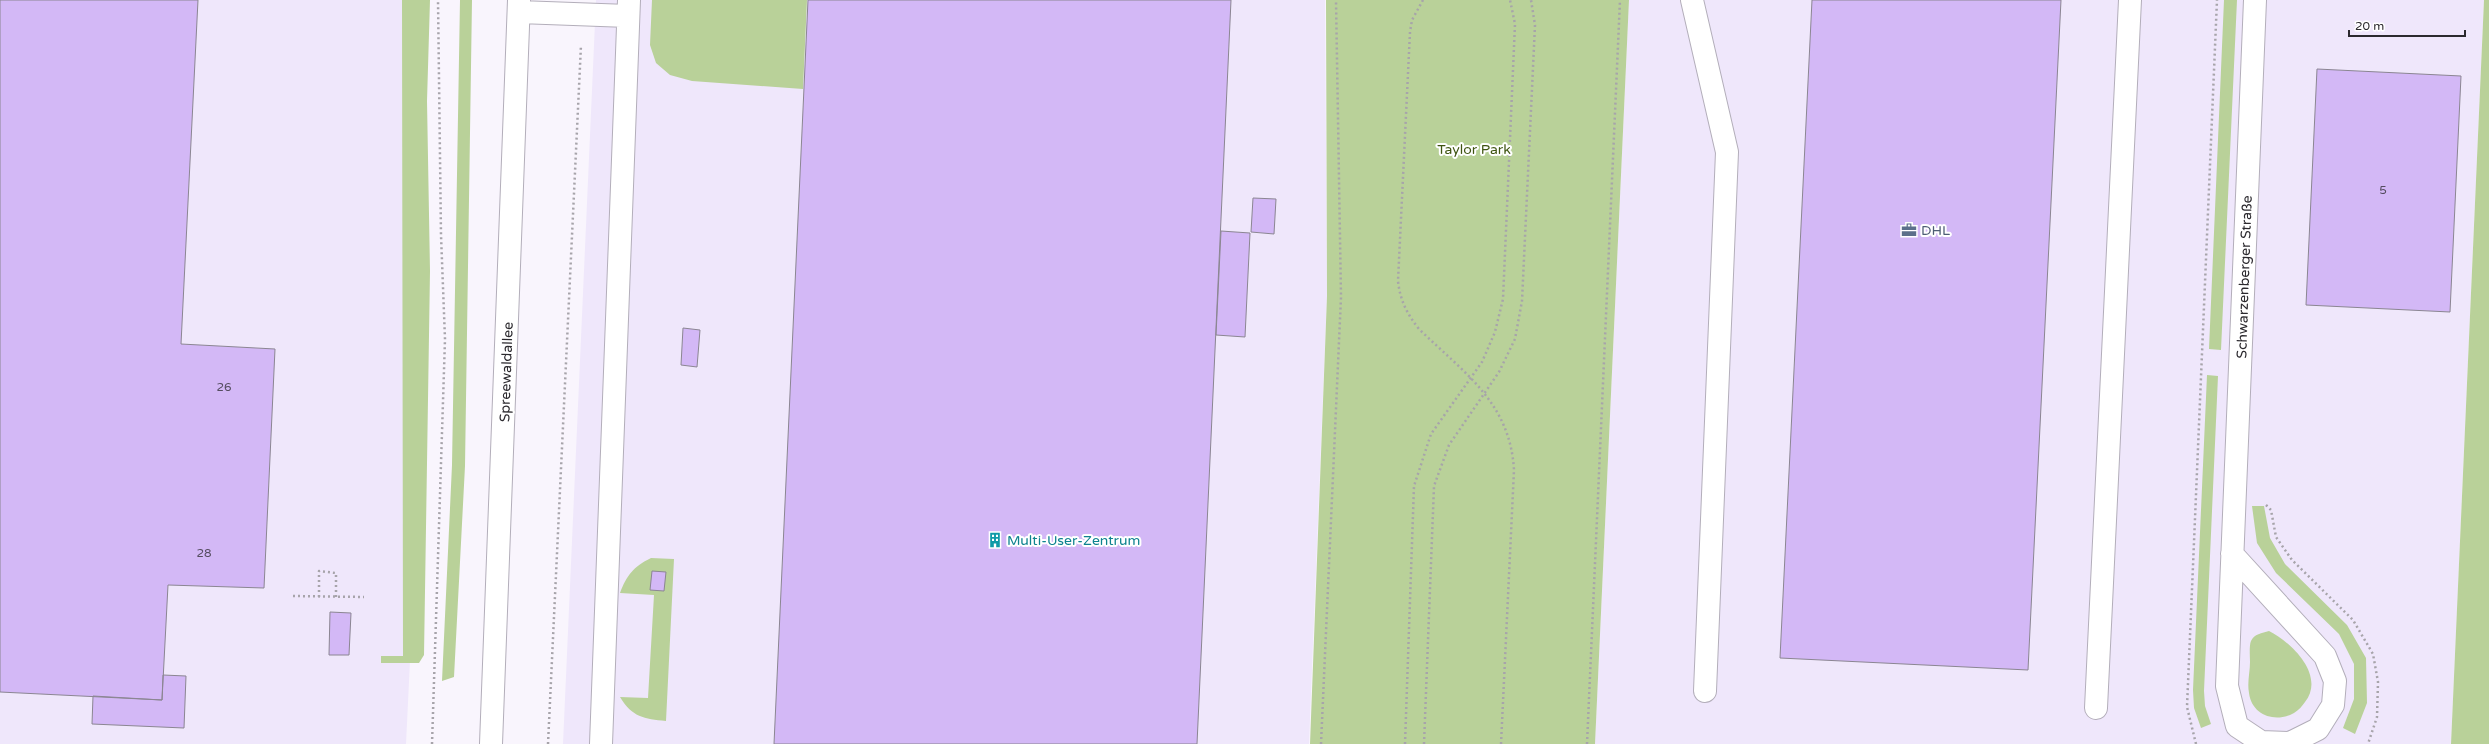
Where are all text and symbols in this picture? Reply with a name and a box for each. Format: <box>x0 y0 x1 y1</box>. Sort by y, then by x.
scale bar <box>2349 12 2465 38</box>
text: 20 m <box>2355 19 2384 33</box>
park label: Taylor Park <box>1437 141 1511 158</box>
house number: 5 <box>2379 183 2387 197</box>
street label: Schwarzenberger Straße <box>2233 195 2256 359</box>
office icon: DHL <box>1900 221 1918 239</box>
place label: DHL <box>1921 222 1950 239</box>
street label: Spreewaldallee <box>496 322 517 422</box>
house number: 26 <box>216 380 232 394</box>
building icon: Multi-User-Zentrum <box>986 531 1004 549</box>
place label: Multi-User-Zentrum <box>1007 532 1140 549</box>
house number: 28 <box>196 546 212 560</box>

